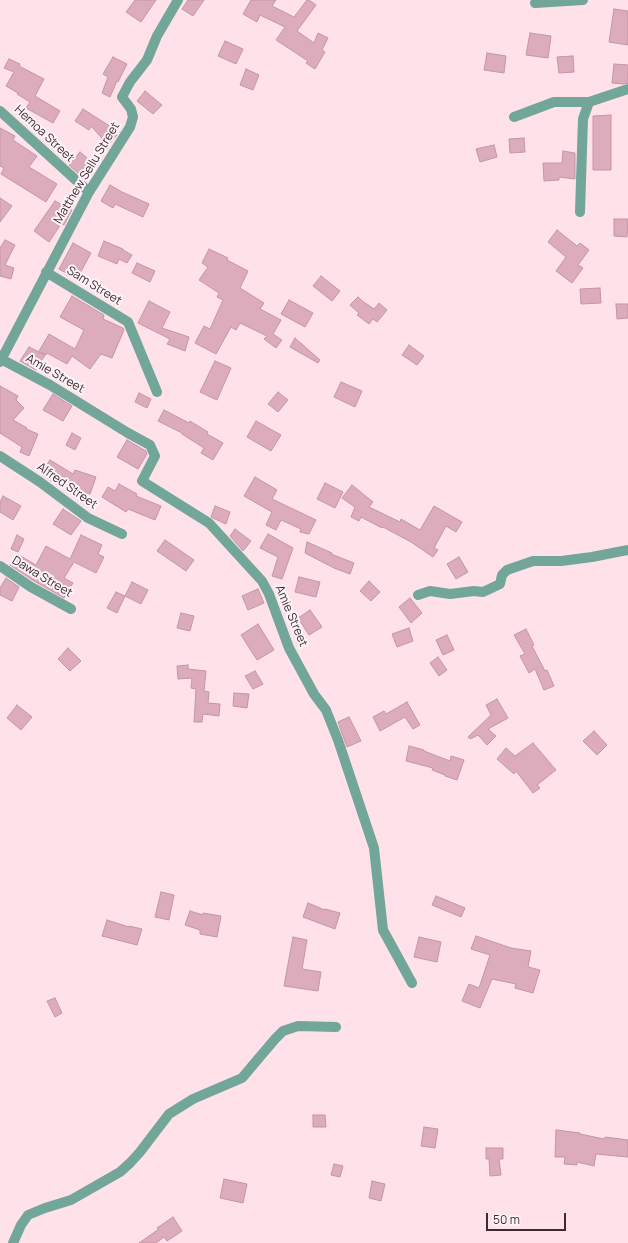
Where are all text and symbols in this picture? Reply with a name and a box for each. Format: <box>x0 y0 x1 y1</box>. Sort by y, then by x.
street label: Hemoa Street <box>11 103 77 165</box>
street label: Matthew Sellu Street <box>51 120 123 226</box>
street label: Sam Street <box>64 263 124 309</box>
street label: Amie Street <box>23 351 87 397</box>
street label: Alfred Street <box>34 460 100 512</box>
street label: Dawa Street <box>9 553 75 601</box>
street label: Amie Street <box>272 583 310 649</box>
scale bar <box>488 1205 568 1231</box>
text: 50 m <box>493 1211 520 1228</box>

